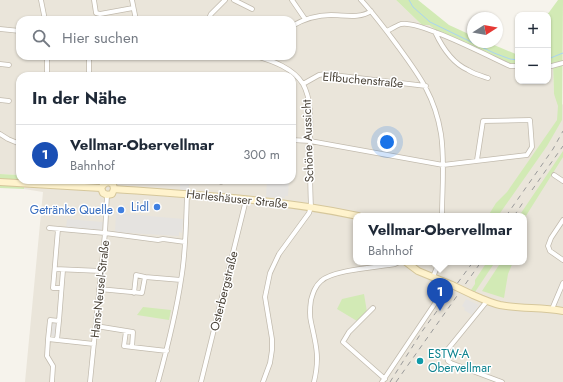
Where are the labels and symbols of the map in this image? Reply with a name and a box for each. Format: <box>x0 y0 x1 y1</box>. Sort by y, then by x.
north arrow <box>467 12 503 48</box>
street label: Elfbuchenstraße <box>322 68 404 92</box>
street label: Schöne Aussicht <box>298 99 318 183</box>
your location <box>377 132 397 152</box>
street label: Harleshäuser Straße <box>185 185 289 213</box>
place label: Lidl <box>131 198 149 216</box>
place label: Getränke Quelle <box>30 201 113 219</box>
marker: Lidl <box>152 202 162 212</box>
marker: Getränke Quelle <box>116 205 126 215</box>
street label: Hans-Neusel-Straße <box>86 239 114 339</box>
street label: Osterbergstraße <box>205 249 243 333</box>
pin: 1 <box>427 278 453 311</box>
place label: ESTW-A Obervellmar <box>428 345 492 377</box>
marker: ESTW-A Obervellmar <box>415 356 425 366</box>

